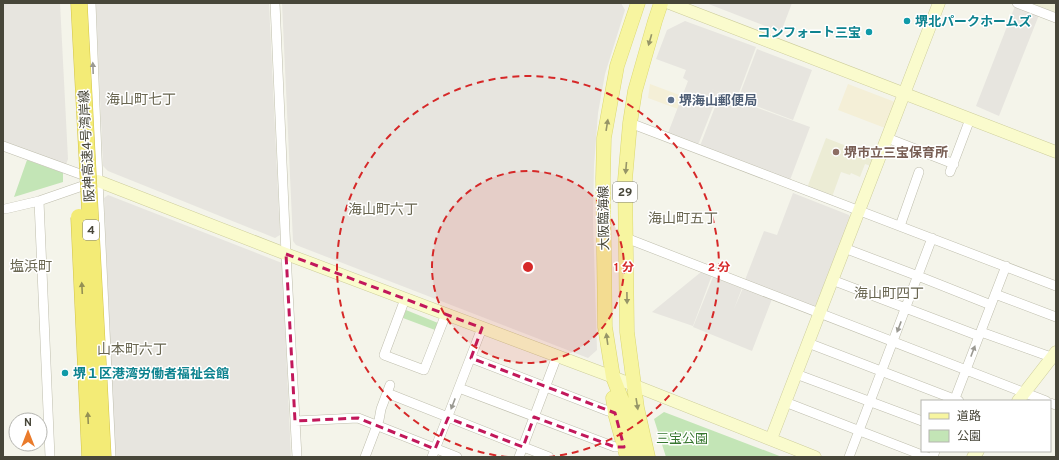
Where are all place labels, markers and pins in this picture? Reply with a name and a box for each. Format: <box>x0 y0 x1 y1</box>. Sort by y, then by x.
place label: 堺北パークホームズ <box>915 14 1032 31</box>
marker: 堺北パークホームズ <box>902 16 912 26</box>
place label: コンフォート三宝 <box>757 26 861 42</box>
marker: コンフォート三宝 <box>864 27 874 37</box>
place label: 堺海山郵便局 <box>679 93 757 110</box>
marker: 堺海山郵便局 <box>666 95 676 105</box>
place label: 堺市立三宝保育所 <box>844 145 948 162</box>
marker: 堺市立三宝保育所 <box>831 147 841 157</box>
centre of rings <box>521 260 535 274</box>
place label: 堺１区港湾労働者福祉会館 <box>73 366 229 383</box>
marker: 堺１区港湾労働者福祉会館 <box>60 368 70 378</box>

